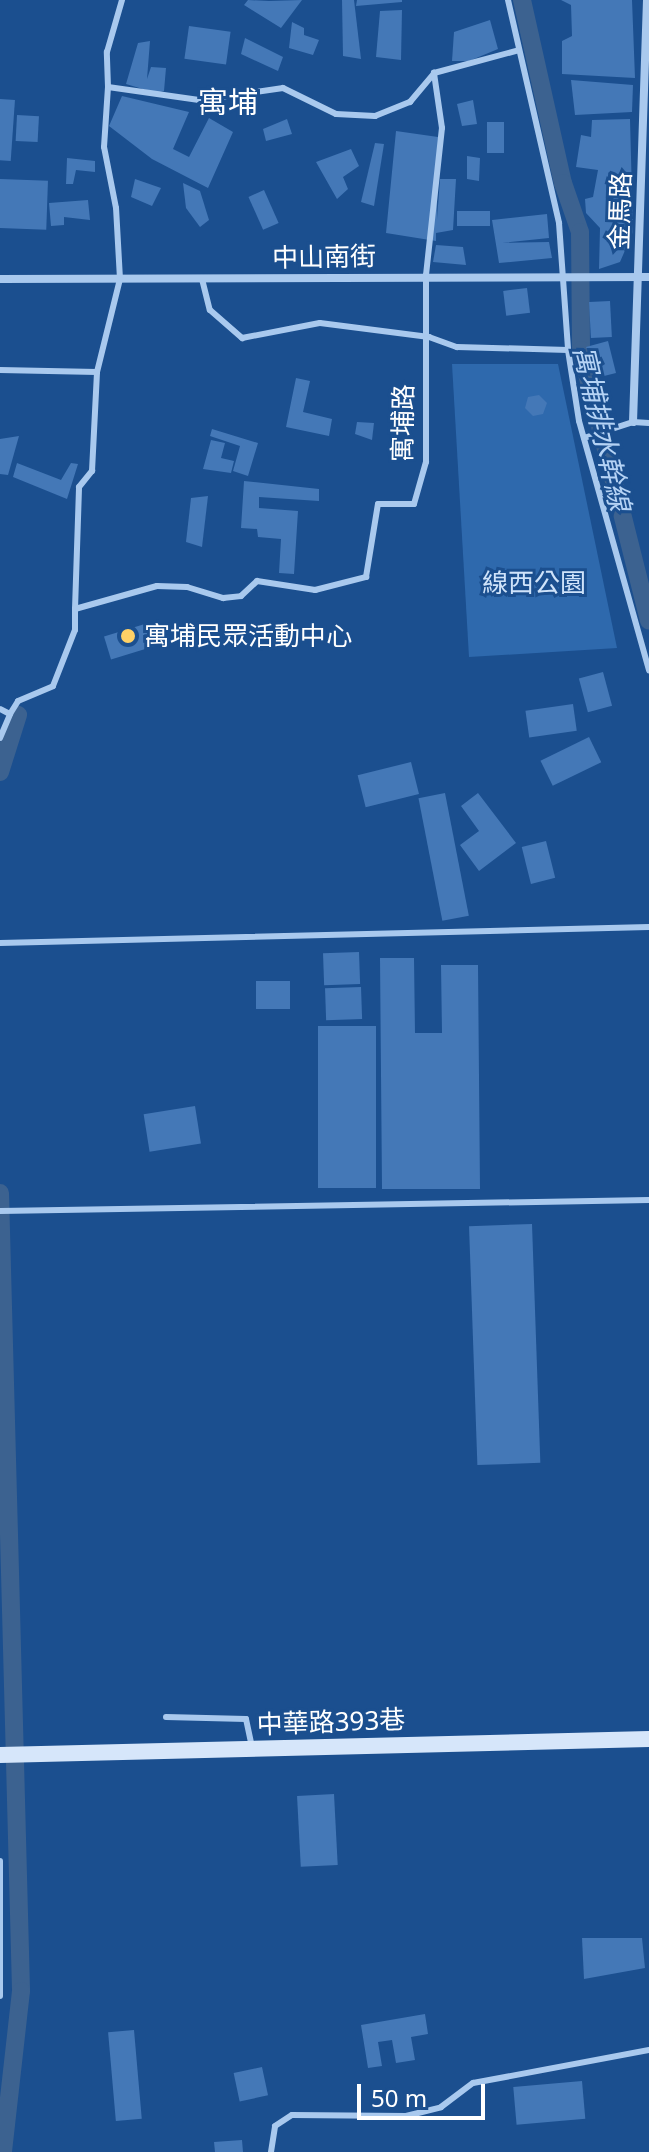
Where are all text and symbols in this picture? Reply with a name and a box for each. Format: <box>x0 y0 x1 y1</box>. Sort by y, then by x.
district label: 寓埔 <box>198 84 258 120</box>
street label: 金馬路 <box>603 171 637 251</box>
street label: 中山南街 <box>272 240 376 274</box>
water label: 寓埔排水幹線 <box>568 342 638 514</box>
street label: 寓埔路 <box>387 384 419 462</box>
park label: 線西公園 <box>482 567 586 599</box>
place label: 寓埔民眾活動中心 <box>144 620 352 652</box>
marker: 寓埔民眾活動中心 <box>119 627 137 645</box>
street label: 中華路393巷 <box>256 1704 406 1740</box>
scale bar <box>361 2068 489 2118</box>
text: 50 m <box>371 2081 427 2114</box>

